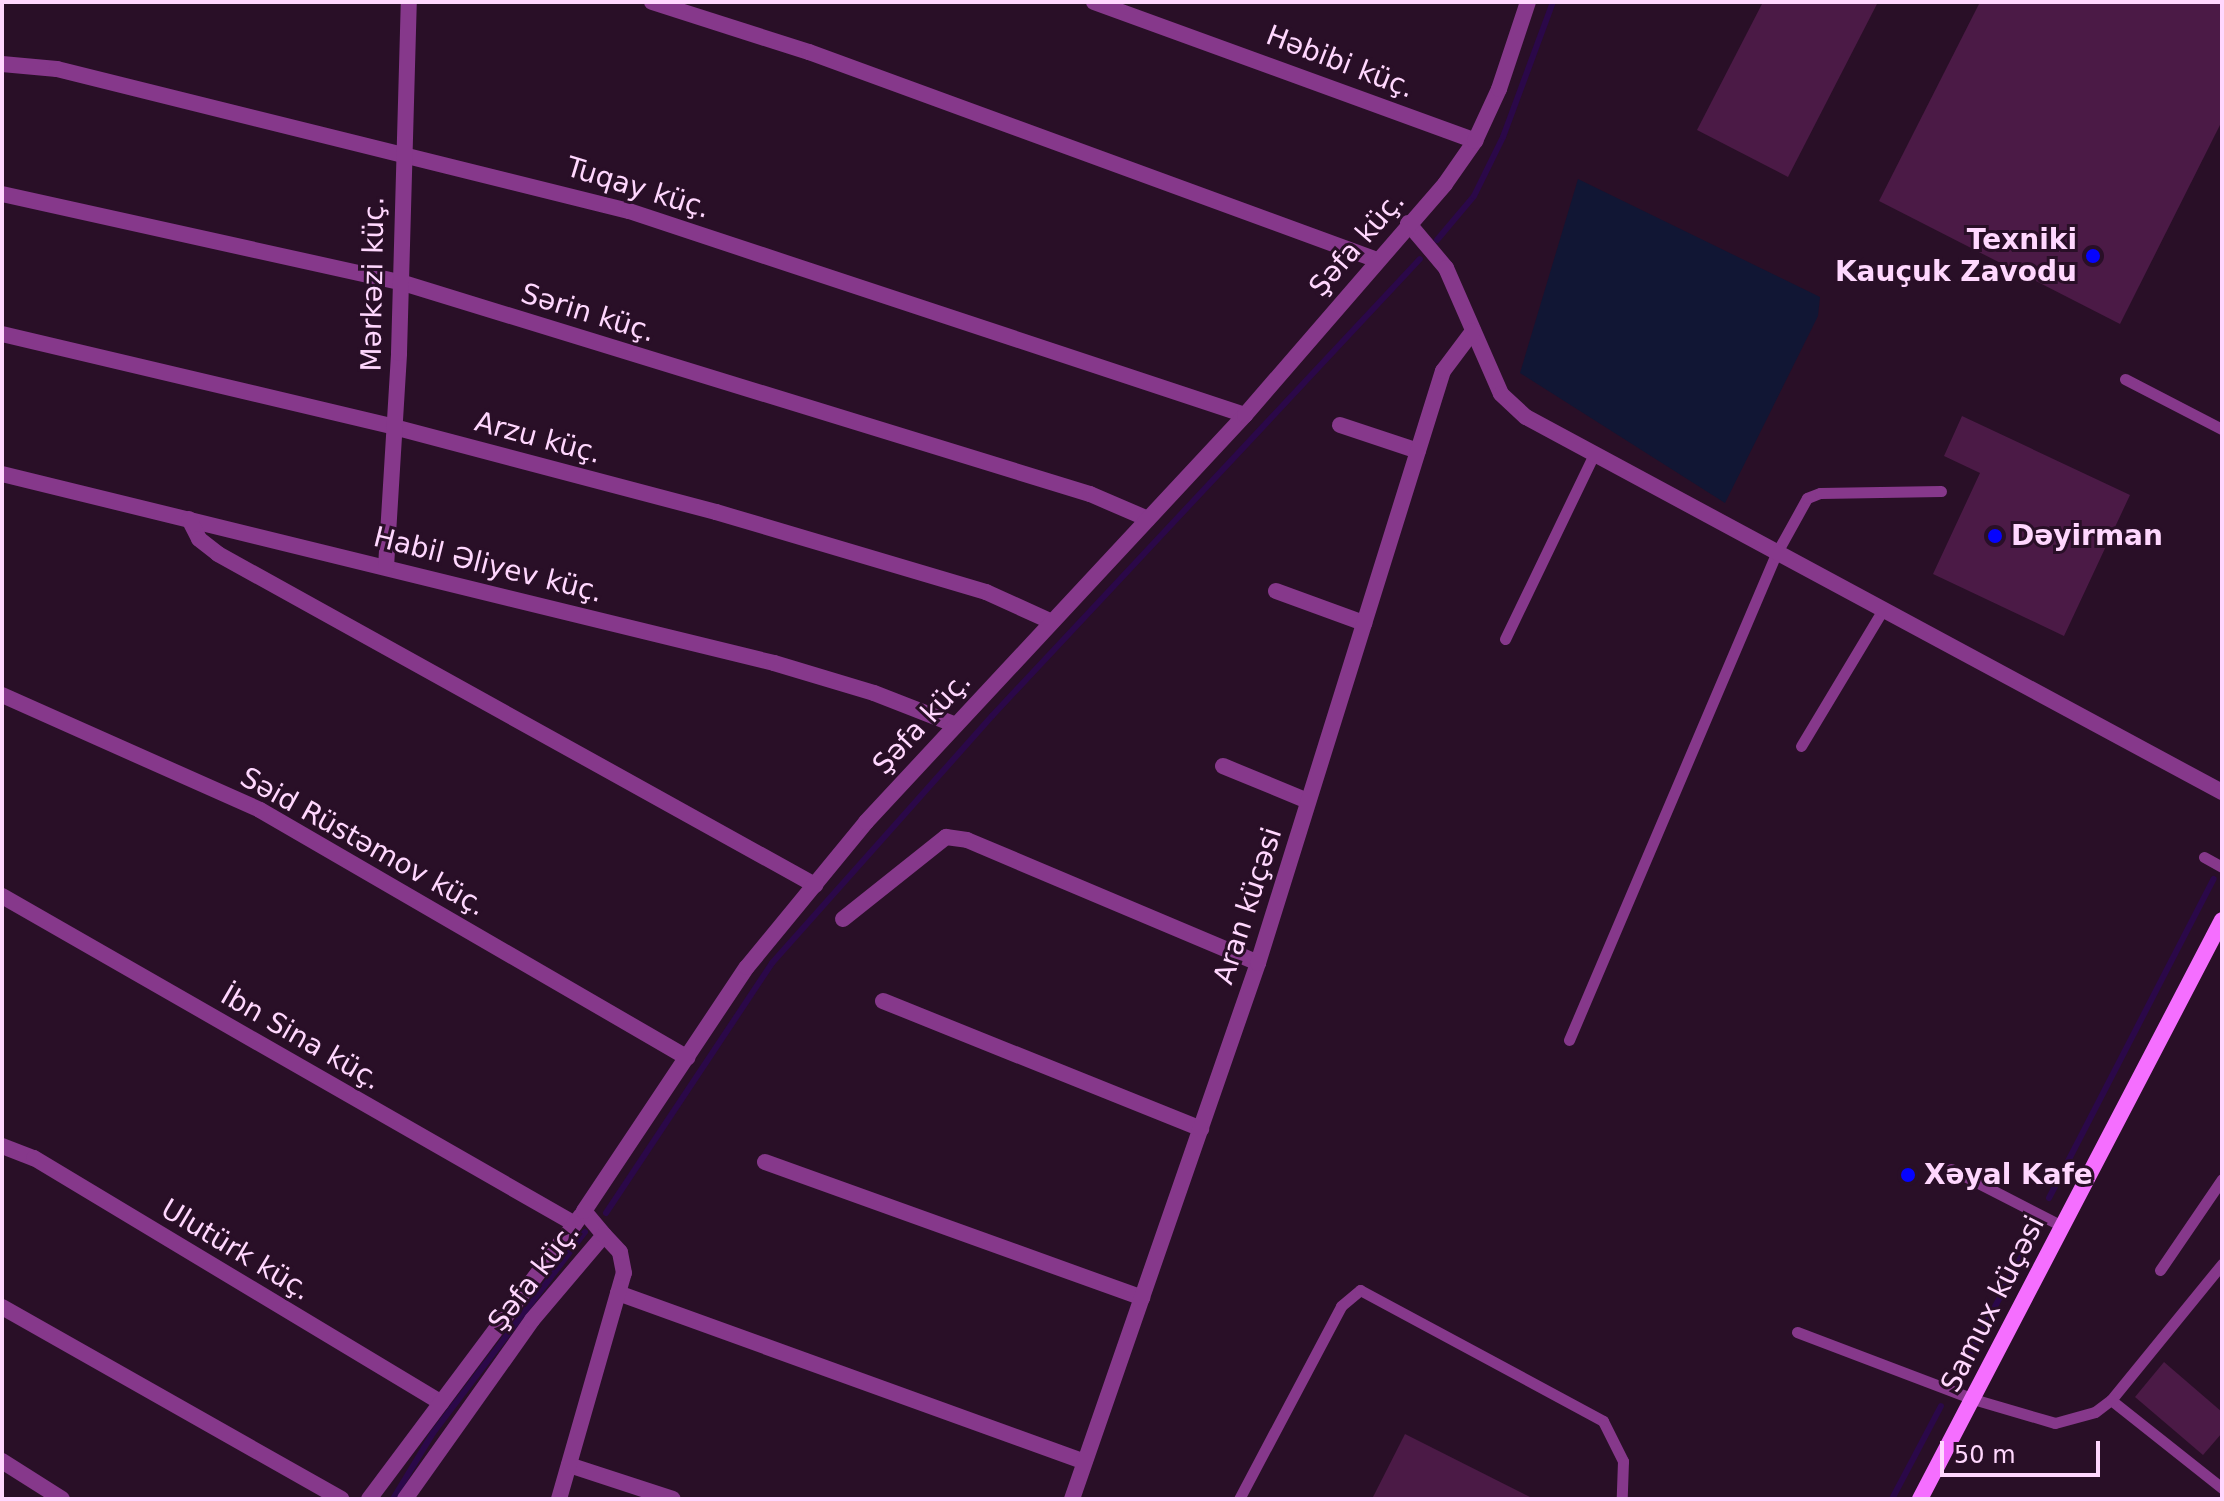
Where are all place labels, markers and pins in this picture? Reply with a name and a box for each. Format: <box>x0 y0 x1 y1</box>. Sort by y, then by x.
place label: Texniki Kauçuk Zavodu <box>1835 223 2077 289</box>
marker: Texniki Kauçuk Zavodu <box>2084 247 2102 265</box>
place label: Dəyirman <box>2011 519 2163 553</box>
marker: Dəyirman <box>1986 527 2004 545</box>
place label: Xəyal Kafe <box>1924 1158 2093 1192</box>
marker: Xəyal Kafe <box>1899 1166 1917 1184</box>

